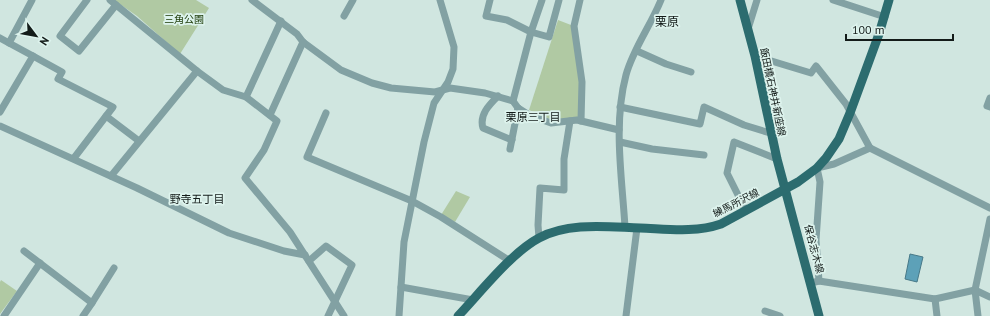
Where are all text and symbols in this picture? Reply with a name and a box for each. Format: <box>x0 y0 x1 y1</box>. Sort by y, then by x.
park label: 三角公園 <box>164 13 204 26</box>
district label: 栗原 <box>655 14 679 29</box>
north arrow <box>16 16 56 56</box>
scale bar <box>846 16 953 42</box>
text: 100 m <box>852 22 885 37</box>
text: N <box>37 35 52 48</box>
street label: 飯田橋石神井新座線 <box>757 47 789 137</box>
district label: 栗原三丁目 <box>506 110 561 124</box>
street label: 練馬所沢線 <box>711 186 761 220</box>
district label: 野寺五丁目 <box>170 192 225 206</box>
street label: 保谷志木線 <box>801 223 827 275</box>

